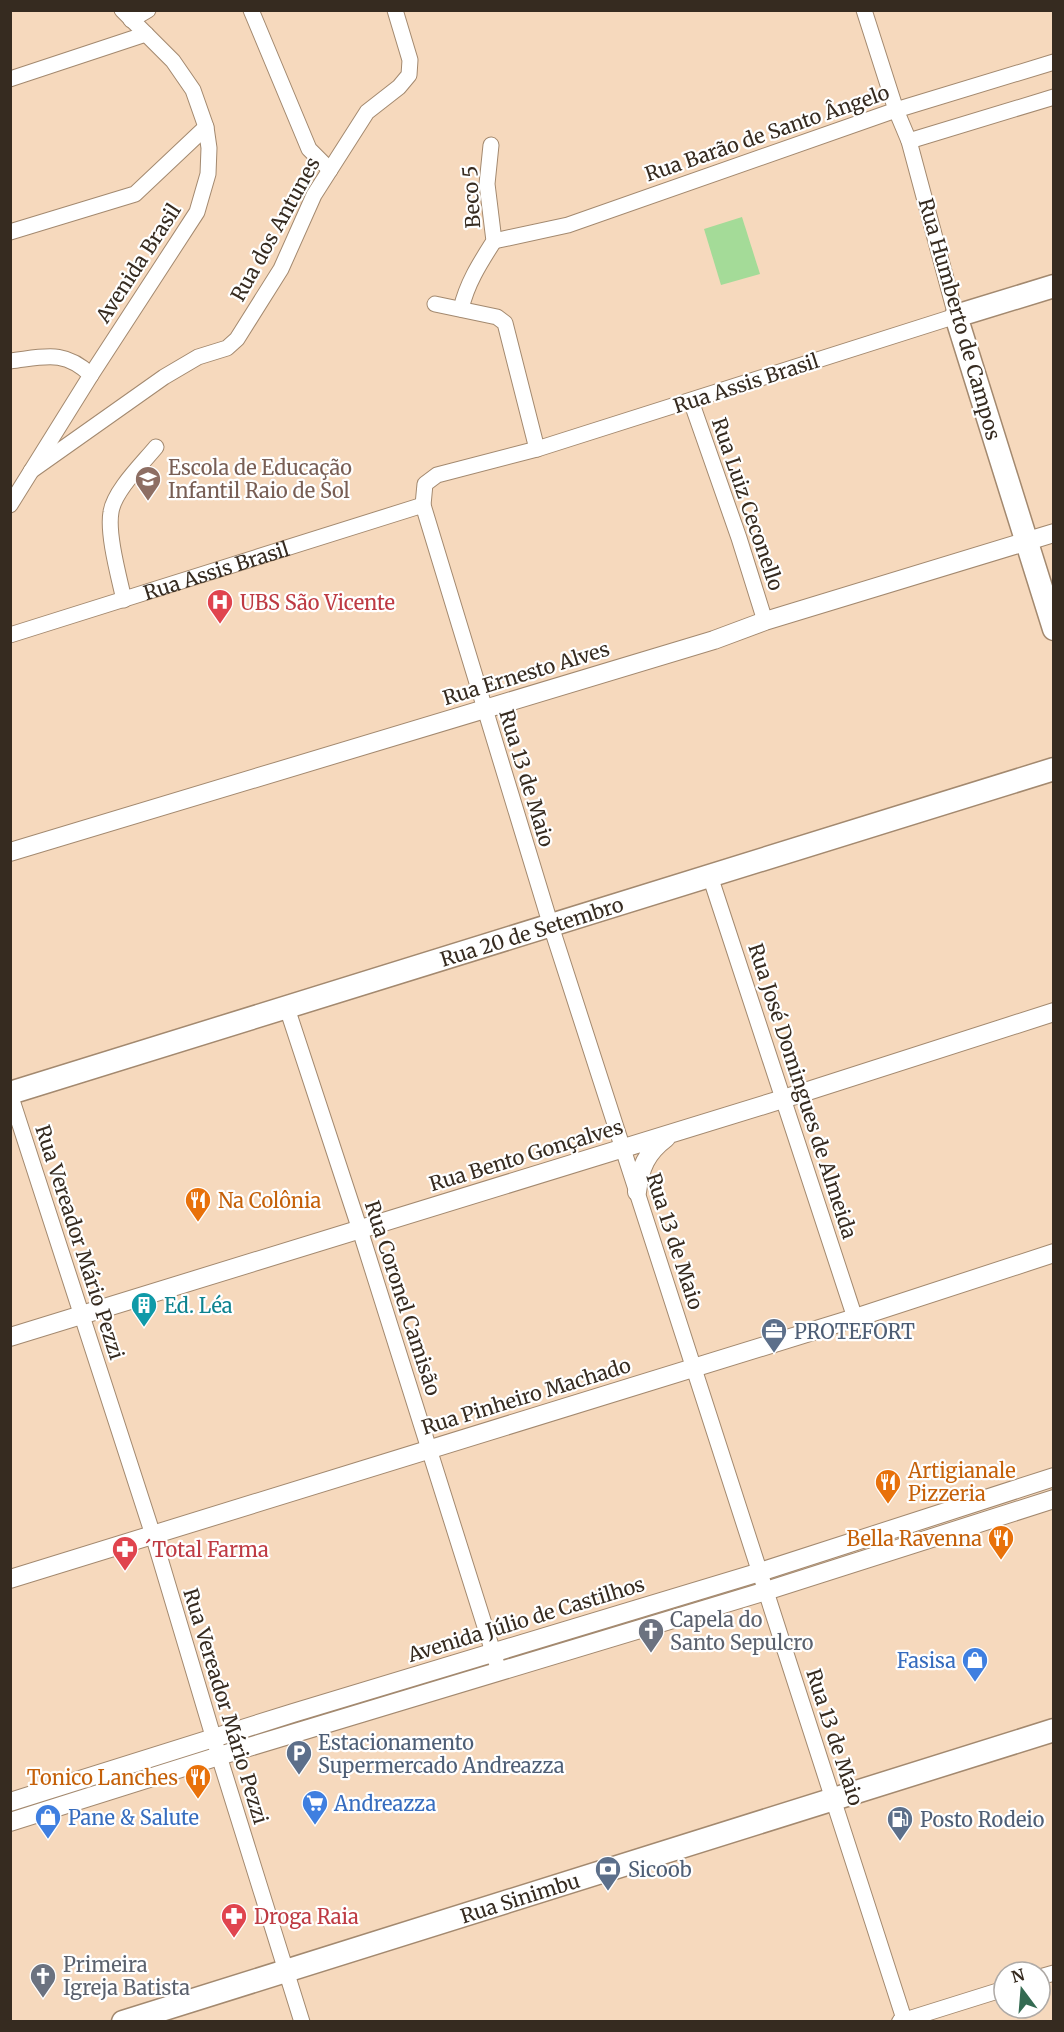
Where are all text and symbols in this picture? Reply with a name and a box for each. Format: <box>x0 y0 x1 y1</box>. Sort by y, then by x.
street label: Rua Barão de Santo Ângelo <box>641 78 893 187</box>
street label: Rua dos Antunes <box>225 152 325 306</box>
street label: Beco 5 <box>457 165 485 229</box>
street label: Rua Humberto de Campos <box>913 195 1007 443</box>
street label: Avenida Brasil <box>90 199 186 328</box>
street label: Rua Assis Brasil <box>670 348 822 418</box>
street label: Rua Luiz Ceconello <box>707 414 789 594</box>
place label: Escola de Educação Infantil Raio de Sol <box>168 455 352 503</box>
school or university icon: Escola de Educação Infantil Raio de Sol <box>133 464 163 502</box>
street label: Rua Assis Brasil <box>140 535 292 605</box>
hospital icon: UBS São Vicente <box>205 587 235 625</box>
place label: UBS São Vicente <box>240 590 395 615</box>
street label: Rua Ernesto Alves <box>440 636 612 710</box>
street label: Rua 13 de Maio <box>494 706 560 850</box>
street label: Rua 20 de Setembro <box>437 891 626 971</box>
street label: Rua José Domingues de Almeida <box>743 940 863 1242</box>
street label: Rua Bento Gonçalves <box>426 1114 626 1196</box>
street label: Rua Vereador Mário Pezzi <box>30 1122 130 1362</box>
street label: Rua 13 de Maio <box>641 1169 709 1313</box>
restaurant icon: Na Colônia <box>183 1185 213 1223</box>
place label: Na Colônia <box>218 1188 322 1213</box>
street label: Rua Coronel Camisão <box>360 1197 446 1399</box>
building icon: Ed. Léa <box>129 1290 159 1328</box>
place label: Ed. Léa <box>164 1293 233 1318</box>
office icon: PROTEFORT <box>759 1316 789 1354</box>
place label: PROTEFORT <box>794 1319 915 1344</box>
street label: Rua Pinheiro Machado <box>418 1352 634 1440</box>
place label: Artigianale Pizzeria <box>907 1458 1016 1506</box>
restaurant icon: Artigianale Pizzeria <box>873 1467 903 1505</box>
restaurant icon: Bella Ravenna <box>986 1523 1016 1561</box>
place label: Bella Ravenna <box>846 1526 982 1551</box>
pharmacy icon: ´Total Farma <box>110 1534 140 1572</box>
place label: ´Total Farma <box>144 1537 269 1562</box>
street label: Avenida Júlio de Castilhos <box>404 1571 647 1667</box>
street label: Rua Vereador Mário Pezzi <box>178 1585 274 1827</box>
place label: Capela do Santo Sepulcro <box>670 1607 814 1655</box>
church icon: Capela do Santo Sepulcro <box>636 1616 666 1654</box>
shop icon: Fasisa <box>960 1645 990 1683</box>
place label: Fasisa <box>897 1648 956 1673</box>
street label: Rua 13 de Maio <box>801 1665 869 1809</box>
place label: Estacionamento Supermercado Andreazza <box>318 1730 565 1778</box>
parking icon: Estacionamento Supermercado Andreazza <box>284 1738 314 1776</box>
restaurant icon: Tonico Lanches <box>183 1762 213 1800</box>
place label: Tonico Lanches <box>27 1765 178 1790</box>
supermarket icon: Andreazza <box>300 1788 330 1826</box>
place label: Andreazza <box>333 1791 436 1816</box>
shop icon: Pane & Salute <box>33 1802 63 1840</box>
fuel station icon: Posto Rodeio <box>885 1804 915 1842</box>
place label: Pane & Salute <box>68 1805 199 1830</box>
place label: Posto Rodeio <box>920 1807 1045 1832</box>
bank icon: Sicoob <box>593 1854 623 1892</box>
place label: Sicoob <box>628 1857 692 1882</box>
street label: Rua Sinimbu <box>457 1867 583 1928</box>
pharmacy icon: Droga Raia <box>219 1901 249 1939</box>
place label: Droga Raia <box>254 1904 359 1929</box>
place label: Primeira Igreja Batista <box>63 1952 190 2000</box>
north arrow <box>992 1960 1052 2020</box>
church icon: Primeira Igreja Batista <box>28 1961 58 1999</box>
text: N <box>1009 1964 1027 1987</box>

